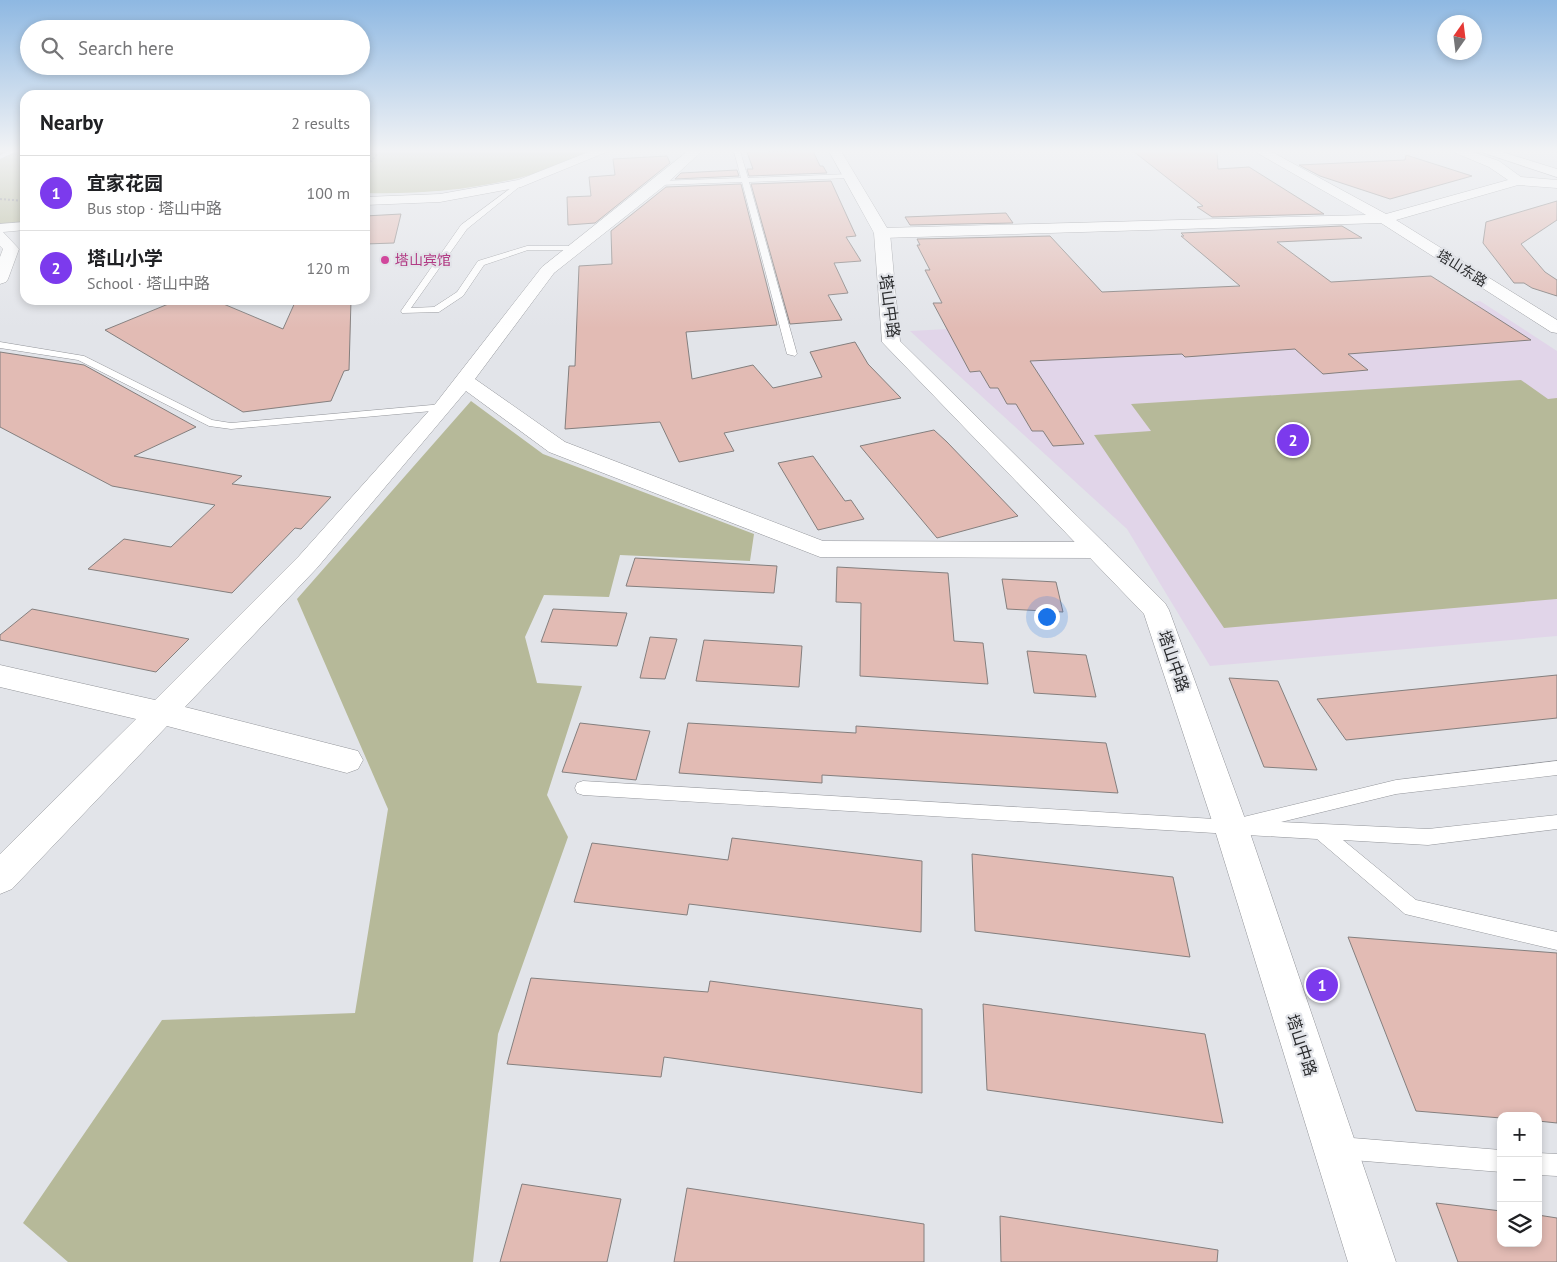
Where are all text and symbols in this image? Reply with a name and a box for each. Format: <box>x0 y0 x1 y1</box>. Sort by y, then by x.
north arrow <box>1437 15 1482 60</box>
search box <box>20 20 370 75</box>
icon: search <box>38 34 66 62</box>
text: Search here <box>78 36 174 60</box>
text: Nearby <box>40 109 103 136</box>
text: 2 results <box>291 113 350 133</box>
text: 宜家花园 <box>87 171 163 195</box>
text: 1 <box>51 183 61 203</box>
text: 100 m <box>307 183 350 203</box>
text: Bus stop · 塔山中路 <box>87 198 222 218</box>
text: 塔山小学 <box>87 246 163 270</box>
street label: 塔山东路 <box>1433 246 1491 290</box>
place label: 塔山宾馆 <box>395 251 451 269</box>
marker: 塔山宾馆 <box>379 254 391 266</box>
text: 2 <box>51 258 61 278</box>
text: 120 m <box>307 258 350 278</box>
text: School · 塔山中路 <box>87 273 210 293</box>
street label: 塔山中路 <box>876 273 904 339</box>
pin: 2 <box>1277 421 1309 459</box>
your location <box>1034 604 1060 630</box>
street label: 塔山中路 <box>1154 627 1194 695</box>
pin: 1 <box>1306 966 1338 1004</box>
street label: 塔山中路 <box>1283 1011 1321 1079</box>
map controls <box>1497 1112 1542 1247</box>
button: + <box>1497 1112 1542 1157</box>
button: − <box>1497 1157 1542 1202</box>
button: layers <box>1497 1202 1542 1247</box>

